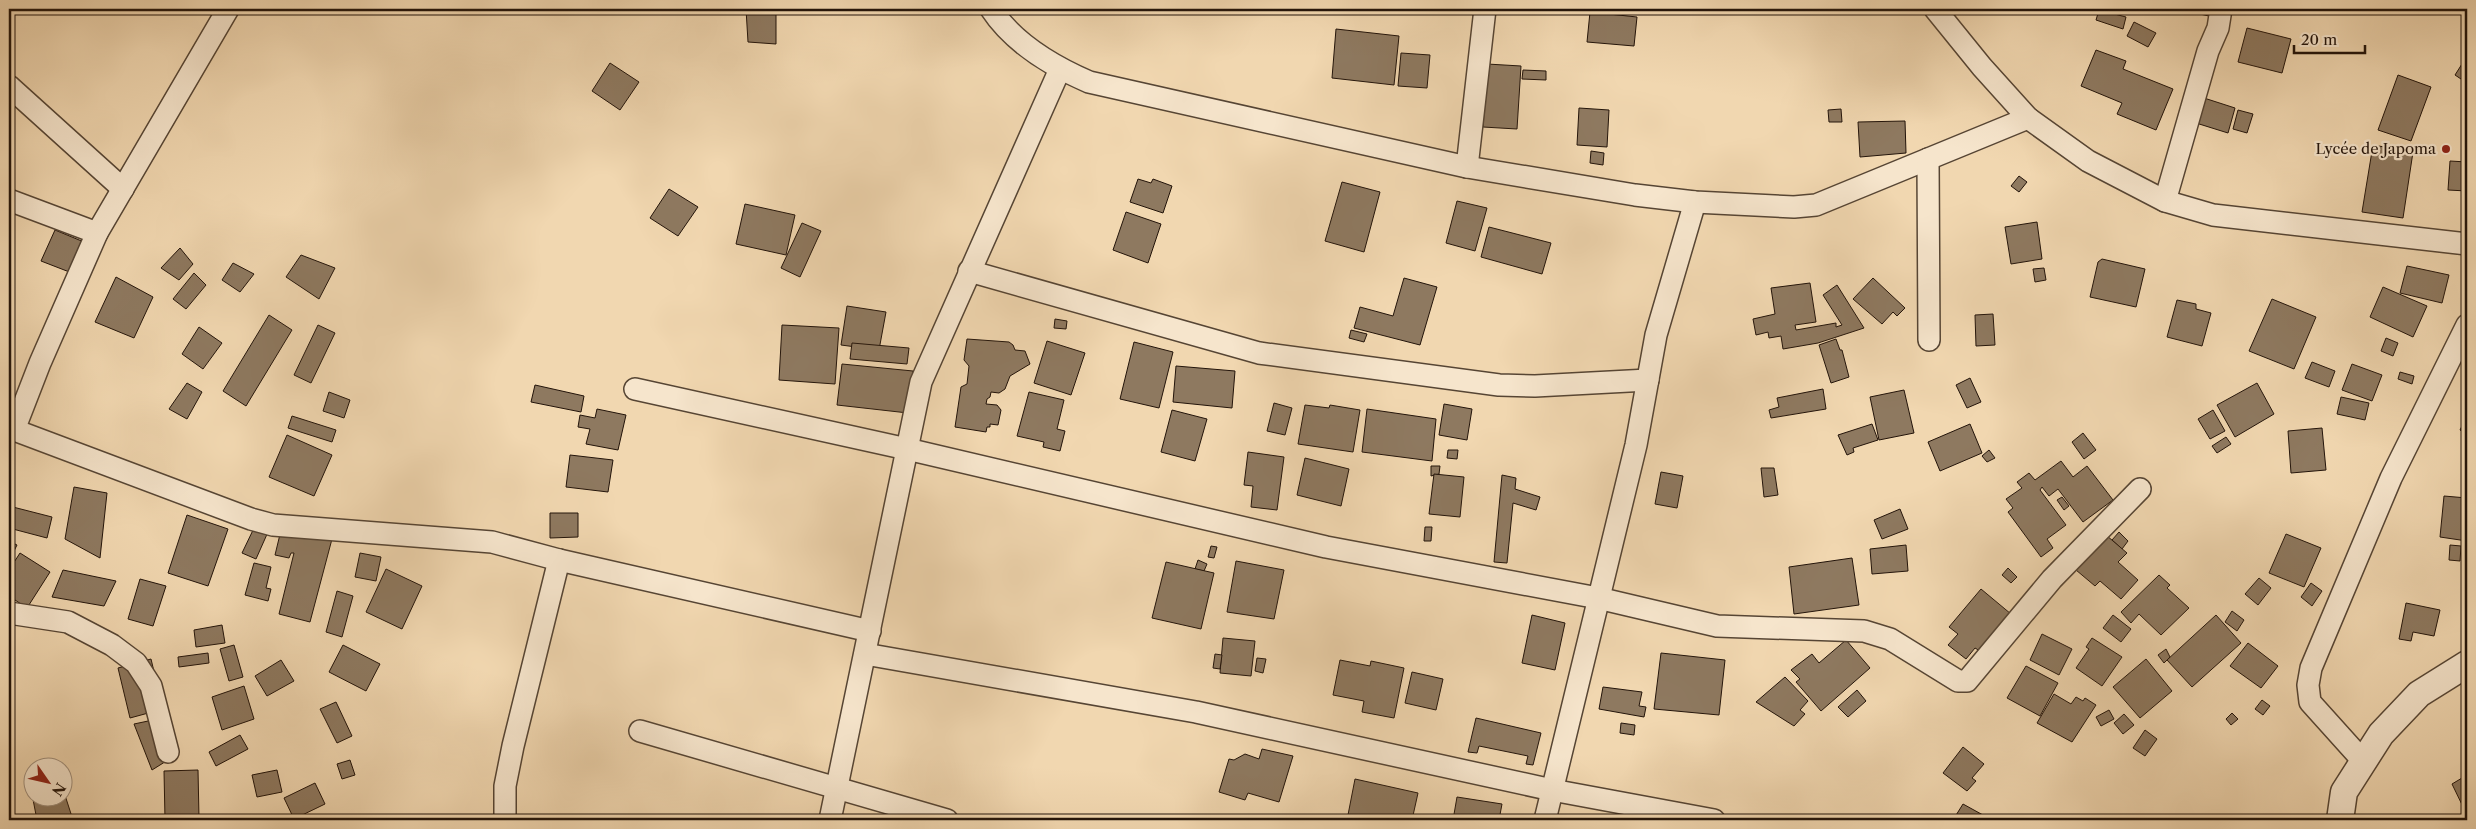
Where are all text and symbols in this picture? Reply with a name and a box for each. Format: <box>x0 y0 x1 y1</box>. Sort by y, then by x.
scale bar <box>2294 22 2365 54</box>
text: 20 m <box>2301 30 2337 49</box>
place label: Lycée de Japoma <box>2315 139 2436 158</box>
marker: Lycée de Japoma <box>2440 143 2452 155</box>
north arrow <box>22 756 72 806</box>
text: N <box>48 779 70 799</box>

